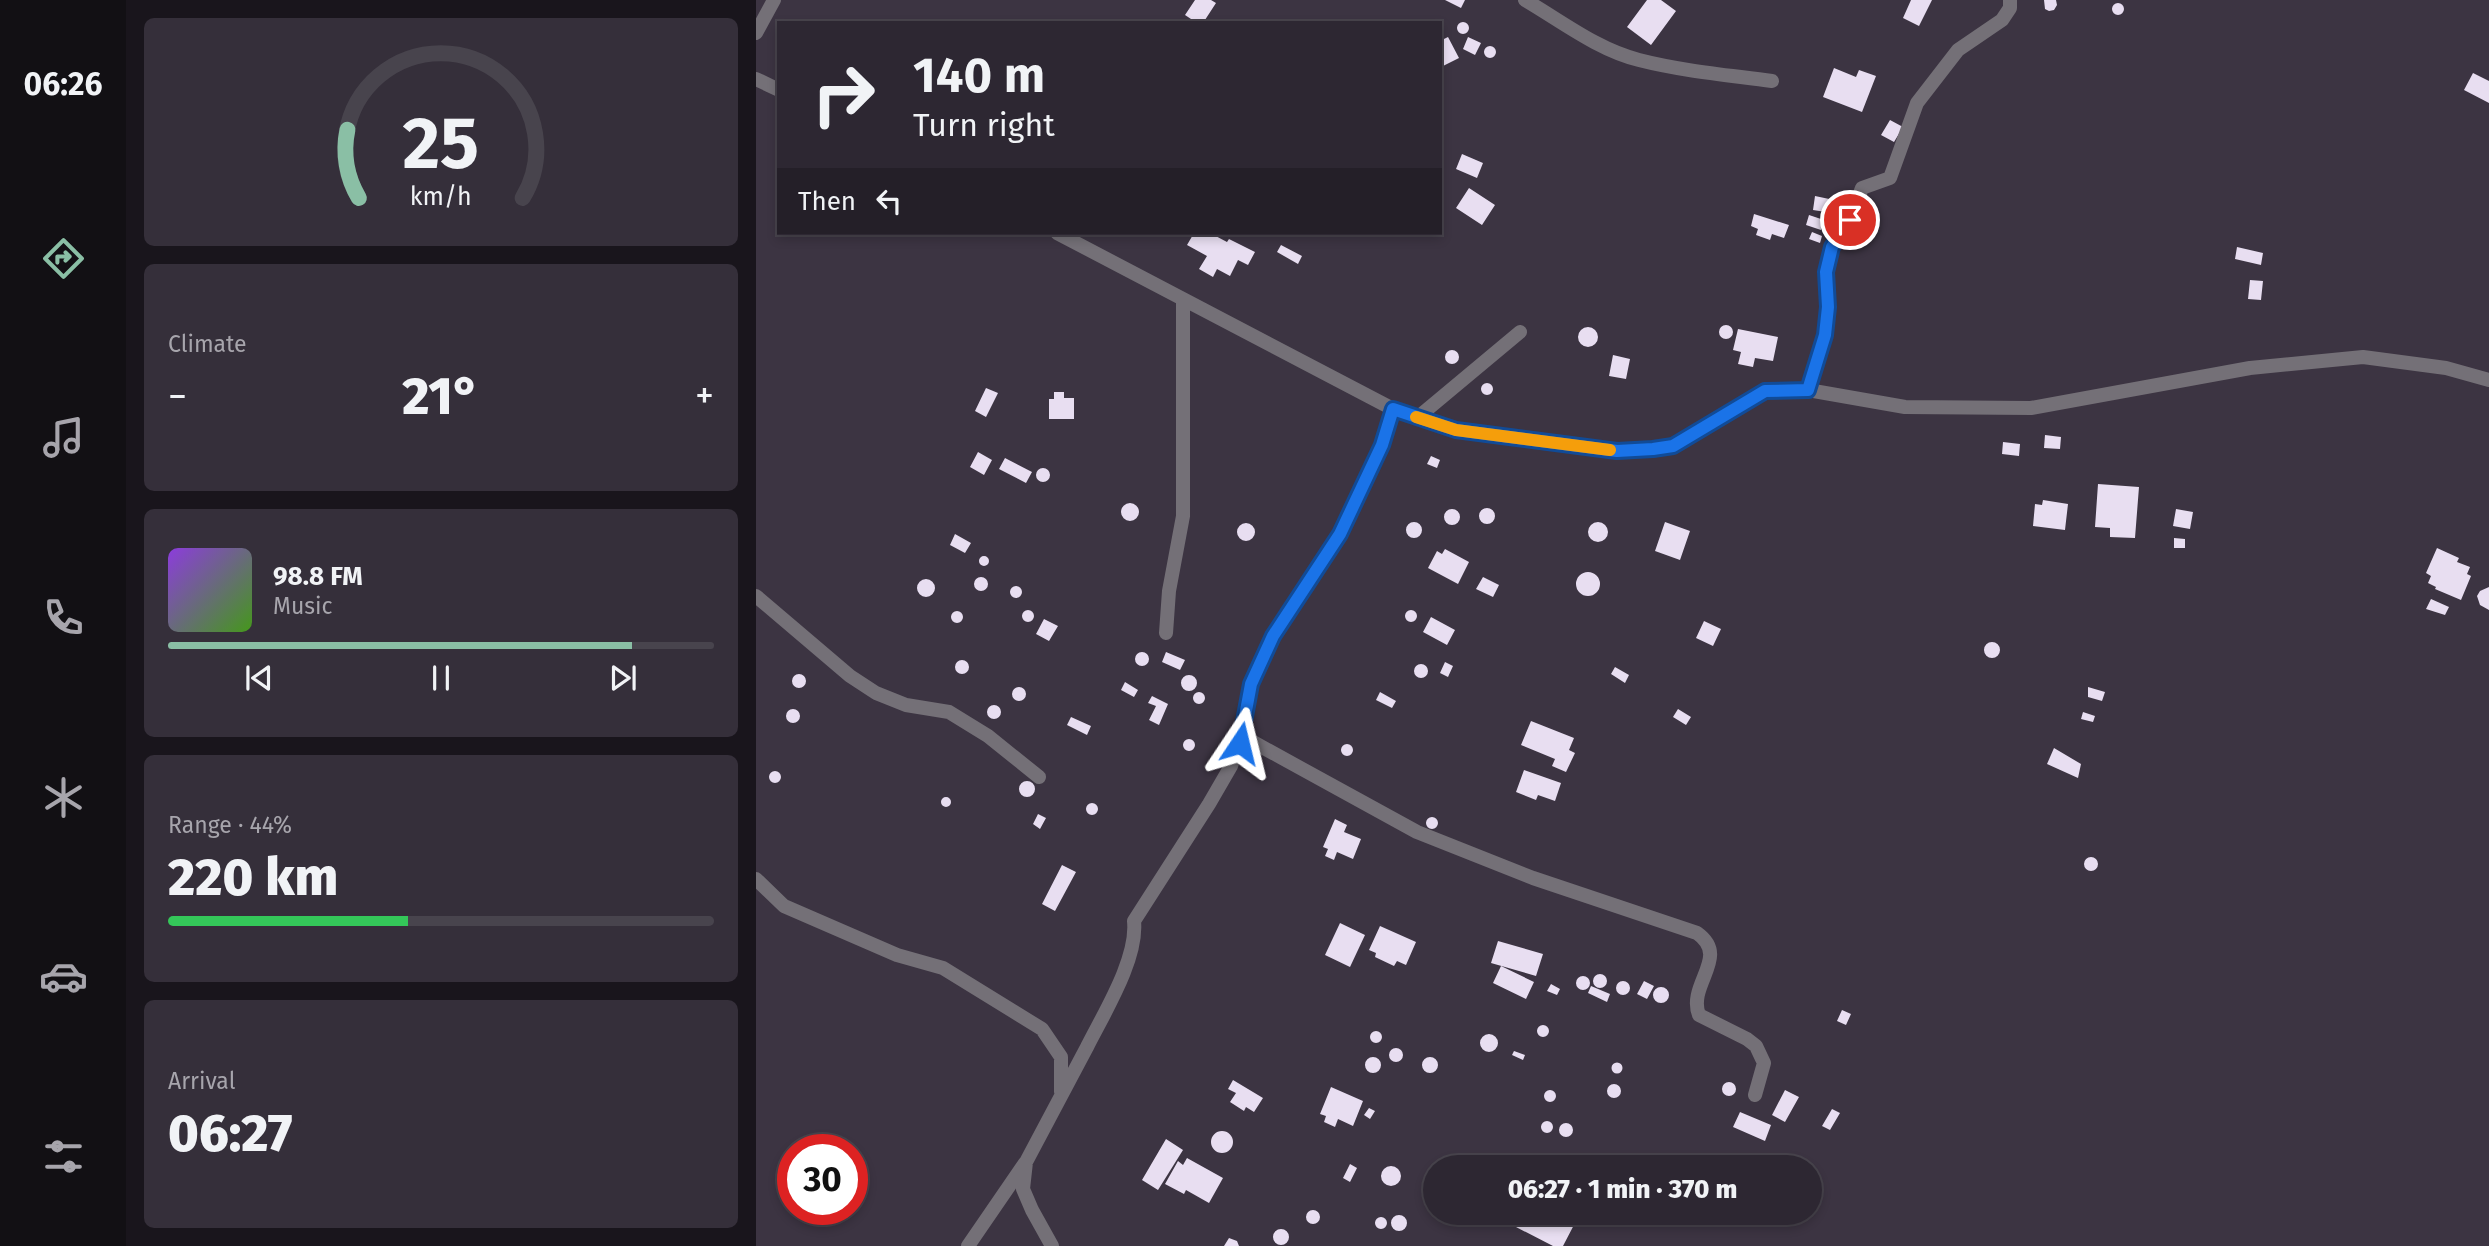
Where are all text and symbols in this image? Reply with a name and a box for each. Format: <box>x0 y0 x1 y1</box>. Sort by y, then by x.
text: 140 m <box>913 46 1045 105</box>
icon: right <box>798 49 889 140</box>
text: 06:26 <box>23 65 103 103</box>
text: 25 <box>403 100 479 187</box>
text: Turn right <box>913 106 1055 144</box>
text: km/h <box>410 182 472 212</box>
icon: left <box>870 182 908 220</box>
text: Then <box>798 186 856 217</box>
pin <box>1820 190 1880 250</box>
icon: arrive <box>1831 201 1869 239</box>
icon: directions <box>39 234 88 283</box>
text: Climate <box>168 330 247 358</box>
text: 21° <box>402 365 480 428</box>
text: − <box>168 373 187 419</box>
text: + <box>695 373 714 419</box>
icon: music <box>39 413 88 462</box>
text: 98.8 FM <box>273 561 363 592</box>
text: Music <box>273 592 333 620</box>
icon: phone <box>39 593 88 642</box>
icon: previous <box>240 659 278 697</box>
icon: pause <box>422 659 460 697</box>
icon: next <box>604 659 642 697</box>
position arrow <box>1203 706 1277 780</box>
icon: climate <box>39 773 88 822</box>
text: Range · 44% <box>168 811 292 839</box>
text: 220 km <box>168 846 338 909</box>
icon: car <box>39 952 88 1001</box>
text: Arrival <box>168 1067 235 1095</box>
text: 06:27 <box>168 1102 293 1165</box>
icon: filters <box>39 1132 88 1181</box>
speed limit sign: 30 <box>777 1134 868 1225</box>
text: 06:27 · 1 min · 370 m <box>1508 1174 1737 1205</box>

